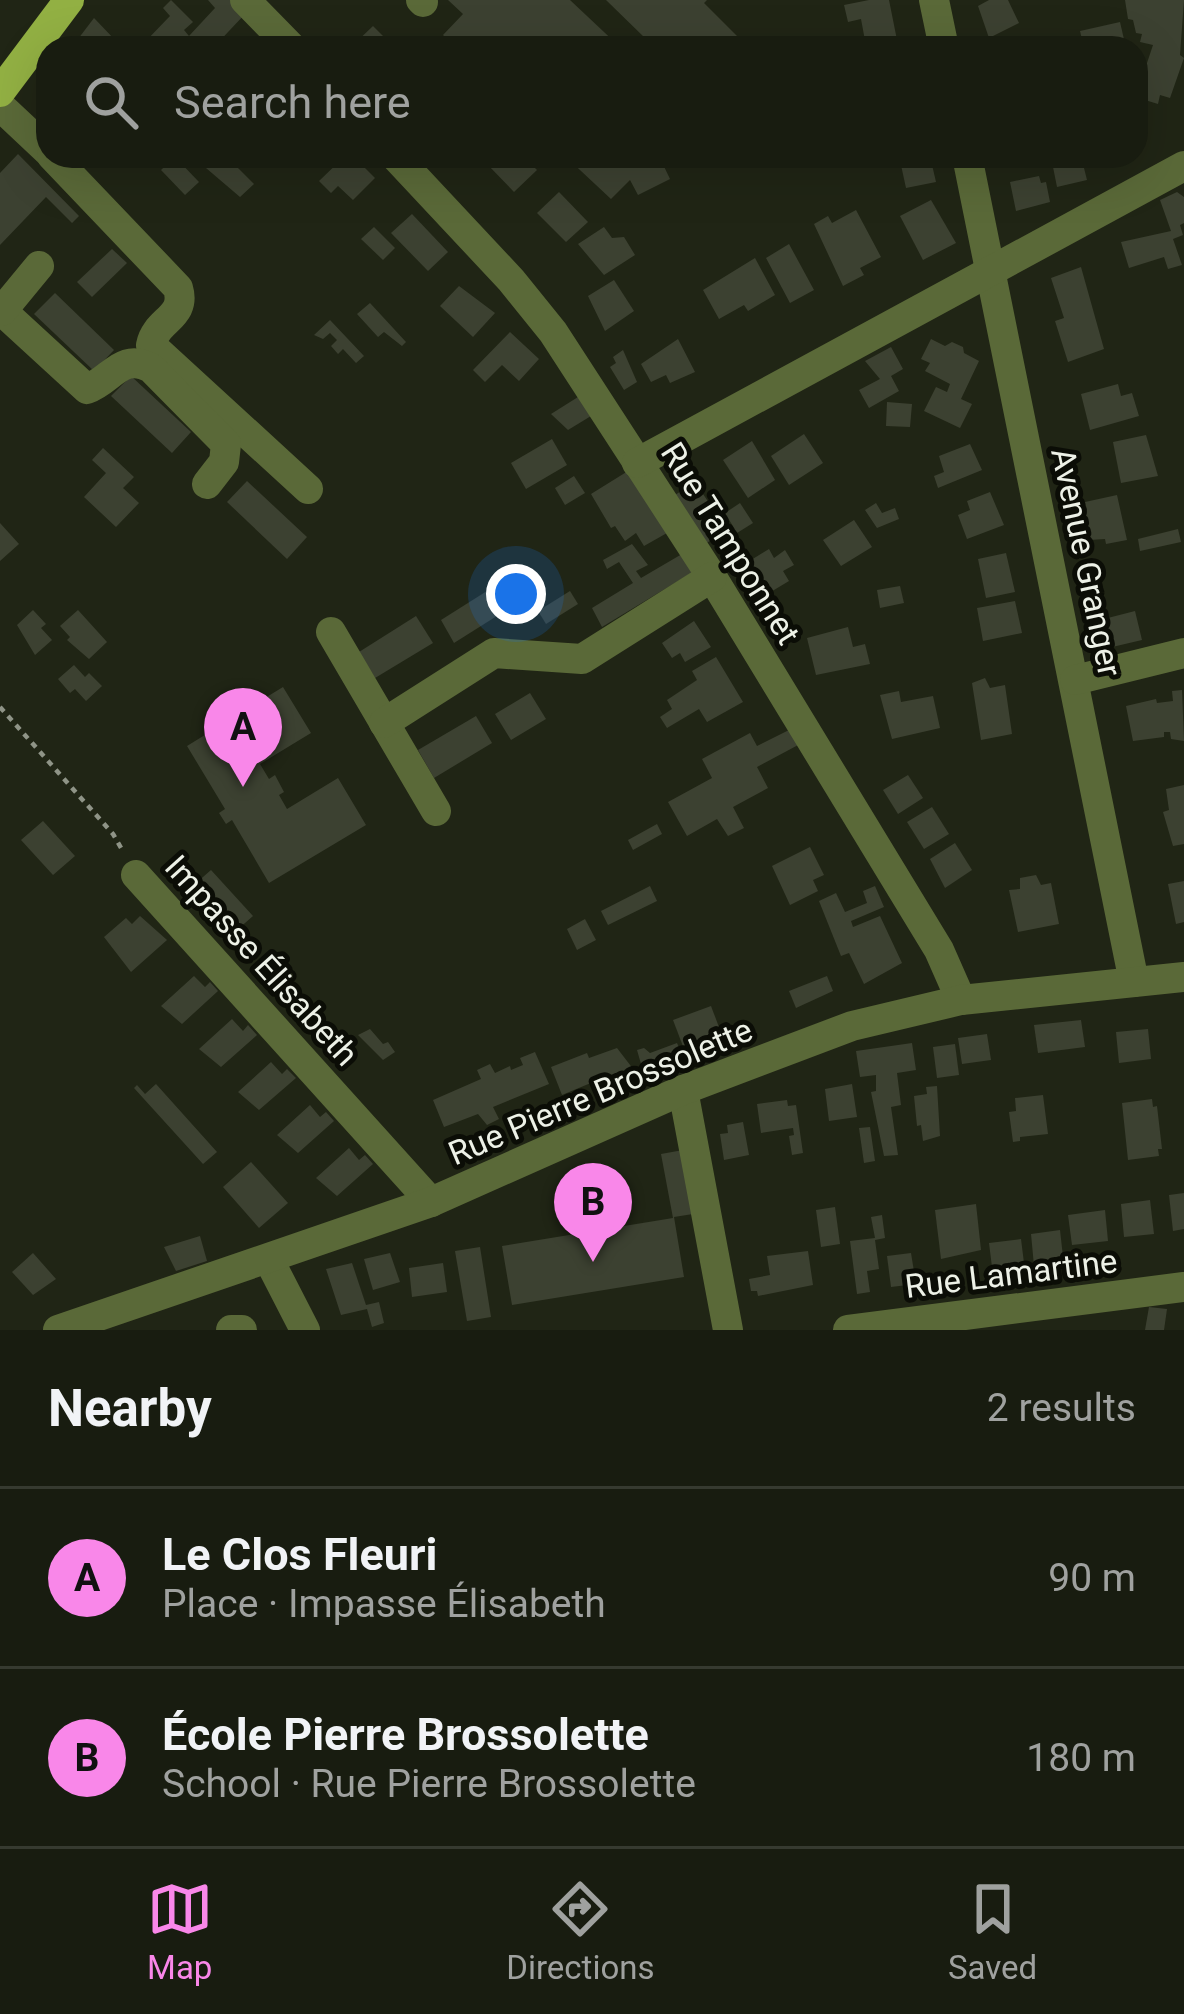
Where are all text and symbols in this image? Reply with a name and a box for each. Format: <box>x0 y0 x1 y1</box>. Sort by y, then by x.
search box <box>36 36 1148 168</box>
icon: search <box>78 69 144 135</box>
text: Search here <box>174 76 411 129</box>
street label: Rue Tamponnet <box>653 435 808 651</box>
street label: Avenue Granger <box>1043 444 1130 680</box>
your location <box>486 564 546 624</box>
pin: A <box>204 688 282 787</box>
street label: Impasse Élisabeth <box>157 847 366 1073</box>
street label: Rue Pierre Brossolette <box>443 1010 758 1173</box>
pin: B <box>554 1163 632 1262</box>
street label: Rue Lamartine <box>903 1241 1119 1306</box>
text: Nearby <box>48 1379 212 1438</box>
text: 2 results <box>987 1385 1136 1431</box>
text: Le Clos Fleuri <box>162 1528 437 1581</box>
text: A <box>74 1555 100 1601</box>
text: 90 m <box>1048 1555 1136 1601</box>
text: Place · Impasse Élisabeth <box>162 1581 606 1627</box>
text: École Pierre Brossolette <box>162 1708 649 1761</box>
text: B <box>75 1735 99 1781</box>
text: 180 m <box>1026 1735 1136 1781</box>
text: School · Rue Pierre Brossolette <box>162 1761 696 1807</box>
tab: Map <box>147 1876 213 1987</box>
tab: Directions <box>506 1876 655 1987</box>
tab: Saved <box>948 1876 1037 1987</box>

